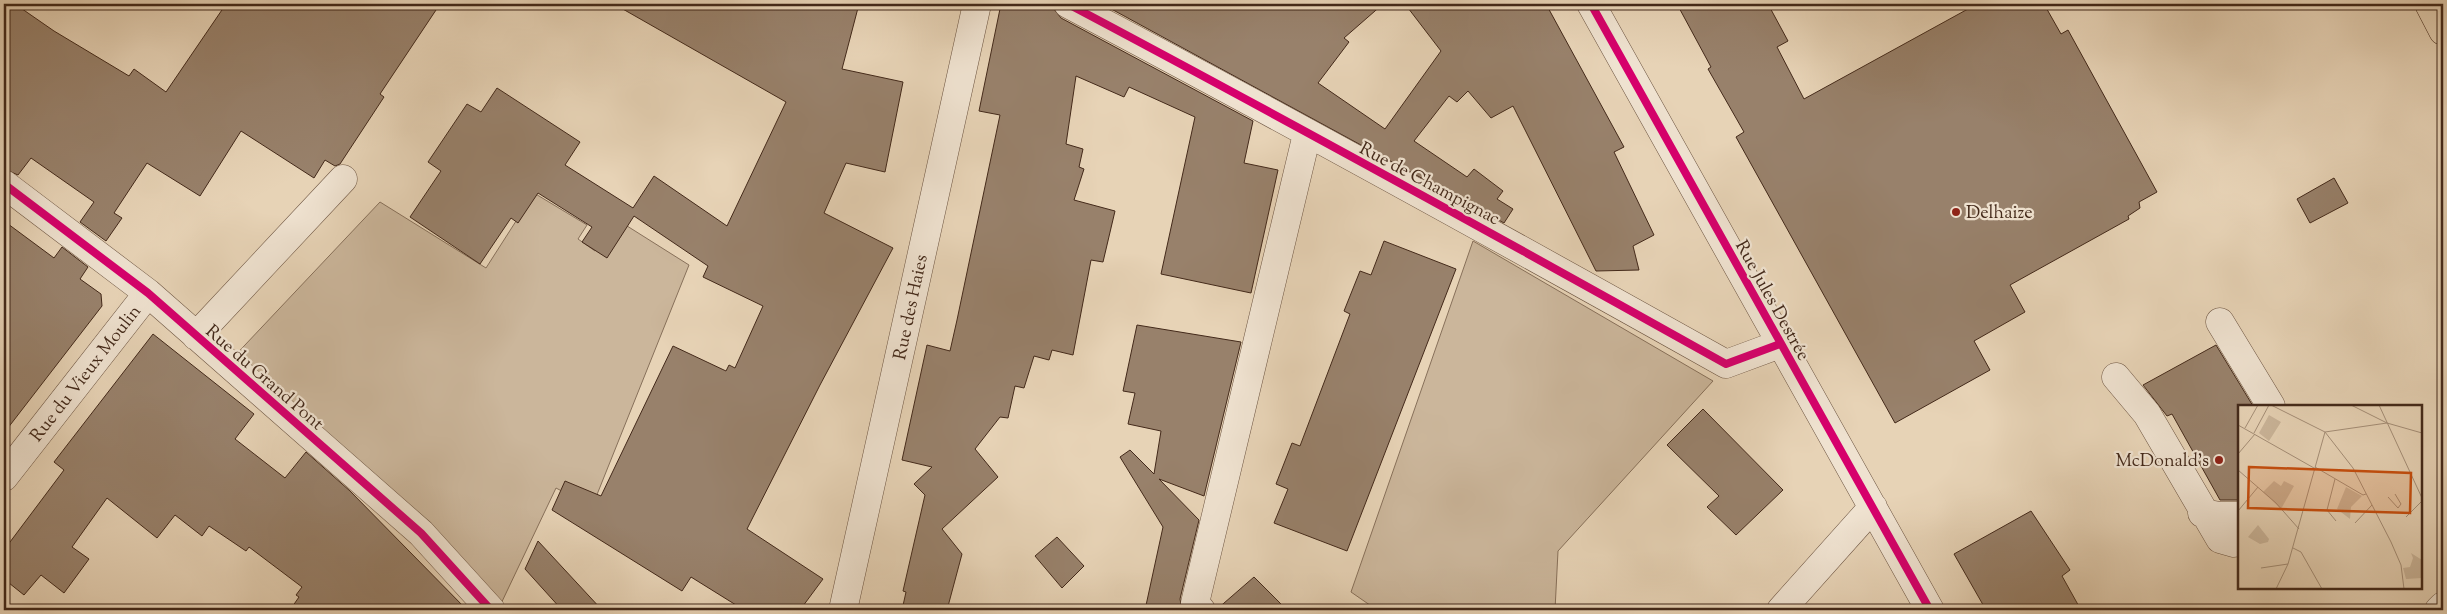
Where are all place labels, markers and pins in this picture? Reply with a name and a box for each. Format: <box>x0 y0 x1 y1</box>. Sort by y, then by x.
place label: Delhaize <box>1966 201 2033 227</box>
marker: Delhaize <box>1950 206 1962 218</box>
place label: McDonald's <box>2115 449 2209 475</box>
marker: McDonald's <box>2213 454 2225 466</box>

